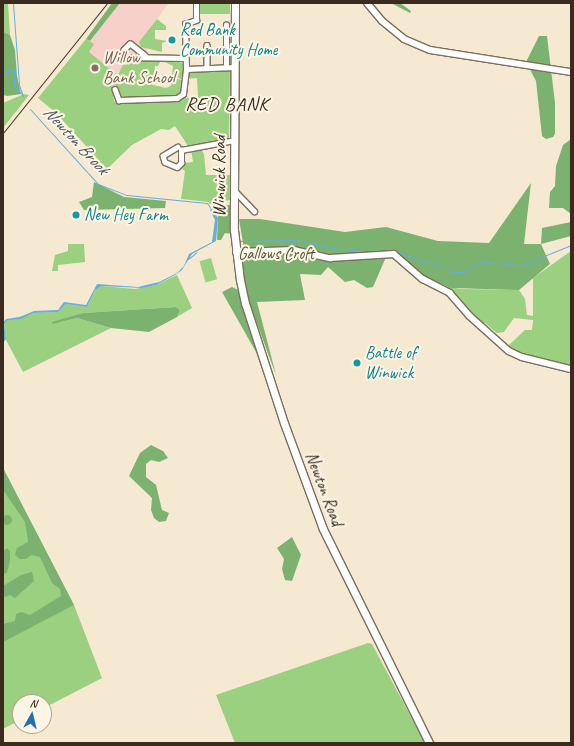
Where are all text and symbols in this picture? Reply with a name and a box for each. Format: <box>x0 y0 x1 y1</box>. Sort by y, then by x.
place label: Red Bank Community Home <box>180 20 277 60</box>
marker: Red Bank Community Home <box>167 35 177 45</box>
place label: Willow Bank School <box>103 48 174 88</box>
marker: Willow Bank School <box>90 63 100 73</box>
district label: RED BANK <box>186 94 268 116</box>
water label: Newton Brook <box>39 101 113 179</box>
street label: Winwick Road <box>210 136 230 216</box>
place label: New Hey Farm <box>84 205 169 225</box>
marker: New Hey Farm <box>71 210 81 220</box>
park label: Gallows Croft <box>238 244 314 264</box>
place label: Battle of Winwick <box>365 343 416 383</box>
marker: Battle of Winwick <box>352 358 362 368</box>
street label: Newton Road <box>301 450 347 528</box>
north arrow <box>12 694 52 734</box>
text: N <box>29 696 38 711</box>

